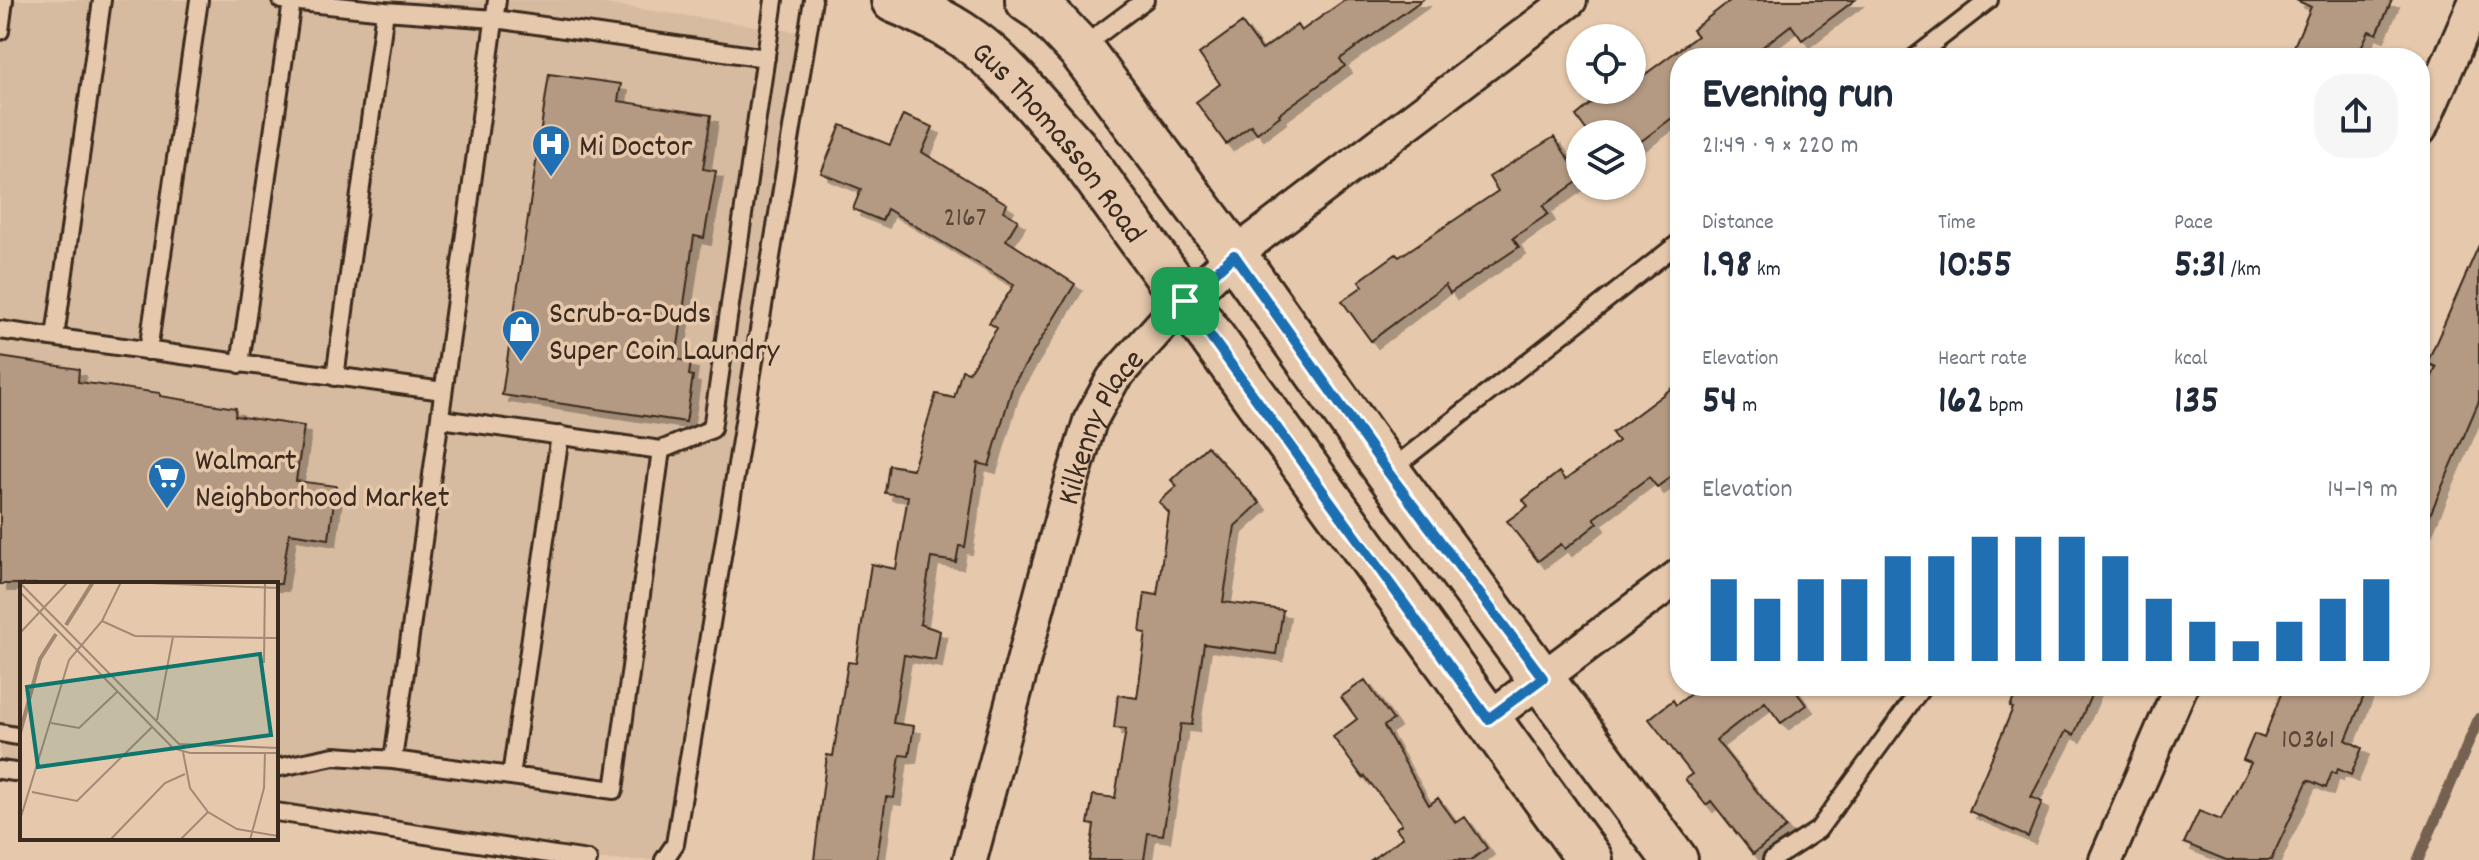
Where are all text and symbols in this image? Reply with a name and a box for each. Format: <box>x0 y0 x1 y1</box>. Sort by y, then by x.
map controls <box>1566 24 1646 200</box>
button: locate <box>1566 24 1646 104</box>
street label: Gus Thomasson Road <box>960 32 1155 255</box>
text: Evening run <box>1702 66 1893 129</box>
button: share <box>2314 74 2398 158</box>
button: layers <box>1566 120 1646 200</box>
hospital icon: Mi Doctor <box>530 123 572 178</box>
place label: Mi Doctor <box>579 126 693 172</box>
text: 21:49 · 9 × 220 m <box>1702 128 1859 165</box>
house number: 2167 <box>944 200 986 240</box>
text: Distance <box>1702 208 1774 239</box>
text: Time <box>1938 208 1976 239</box>
text: Pace <box>2174 208 2213 239</box>
text: 1.98 <box>1702 239 1752 296</box>
text: 10:55 <box>1938 239 2012 296</box>
text: 5:31 <box>2174 239 2226 296</box>
text: km <box>1752 255 1781 286</box>
text: /km <box>2226 255 2261 286</box>
pin <box>1151 267 1219 335</box>
icon: arrive <box>1163 279 1207 323</box>
place label: Scrub-a-Duds Super Coin Laundry <box>549 293 781 376</box>
shop icon: Scrub-a-Duds Super Coin Laundry <box>500 308 542 363</box>
street label: Kilkenny Place <box>1048 340 1158 511</box>
text: Elevation <box>1702 344 1779 375</box>
text: Heart rate <box>1938 344 2027 375</box>
text: kcal <box>2174 344 2207 375</box>
text: 54 <box>1702 375 1737 432</box>
text: 162 <box>1938 375 1984 432</box>
text: 135 <box>2174 375 2219 432</box>
text: m <box>1737 391 1757 422</box>
text: bpm <box>1984 391 2024 422</box>
place label: Walmart Neighborhood Market <box>195 440 450 523</box>
supermarket icon: Walmart Neighborhood Market <box>146 455 188 510</box>
text: Elevation <box>1702 472 1792 509</box>
text: 14–19 m <box>2327 472 2398 509</box>
inset map <box>20 582 278 840</box>
house number: 10361 <box>2281 722 2335 762</box>

